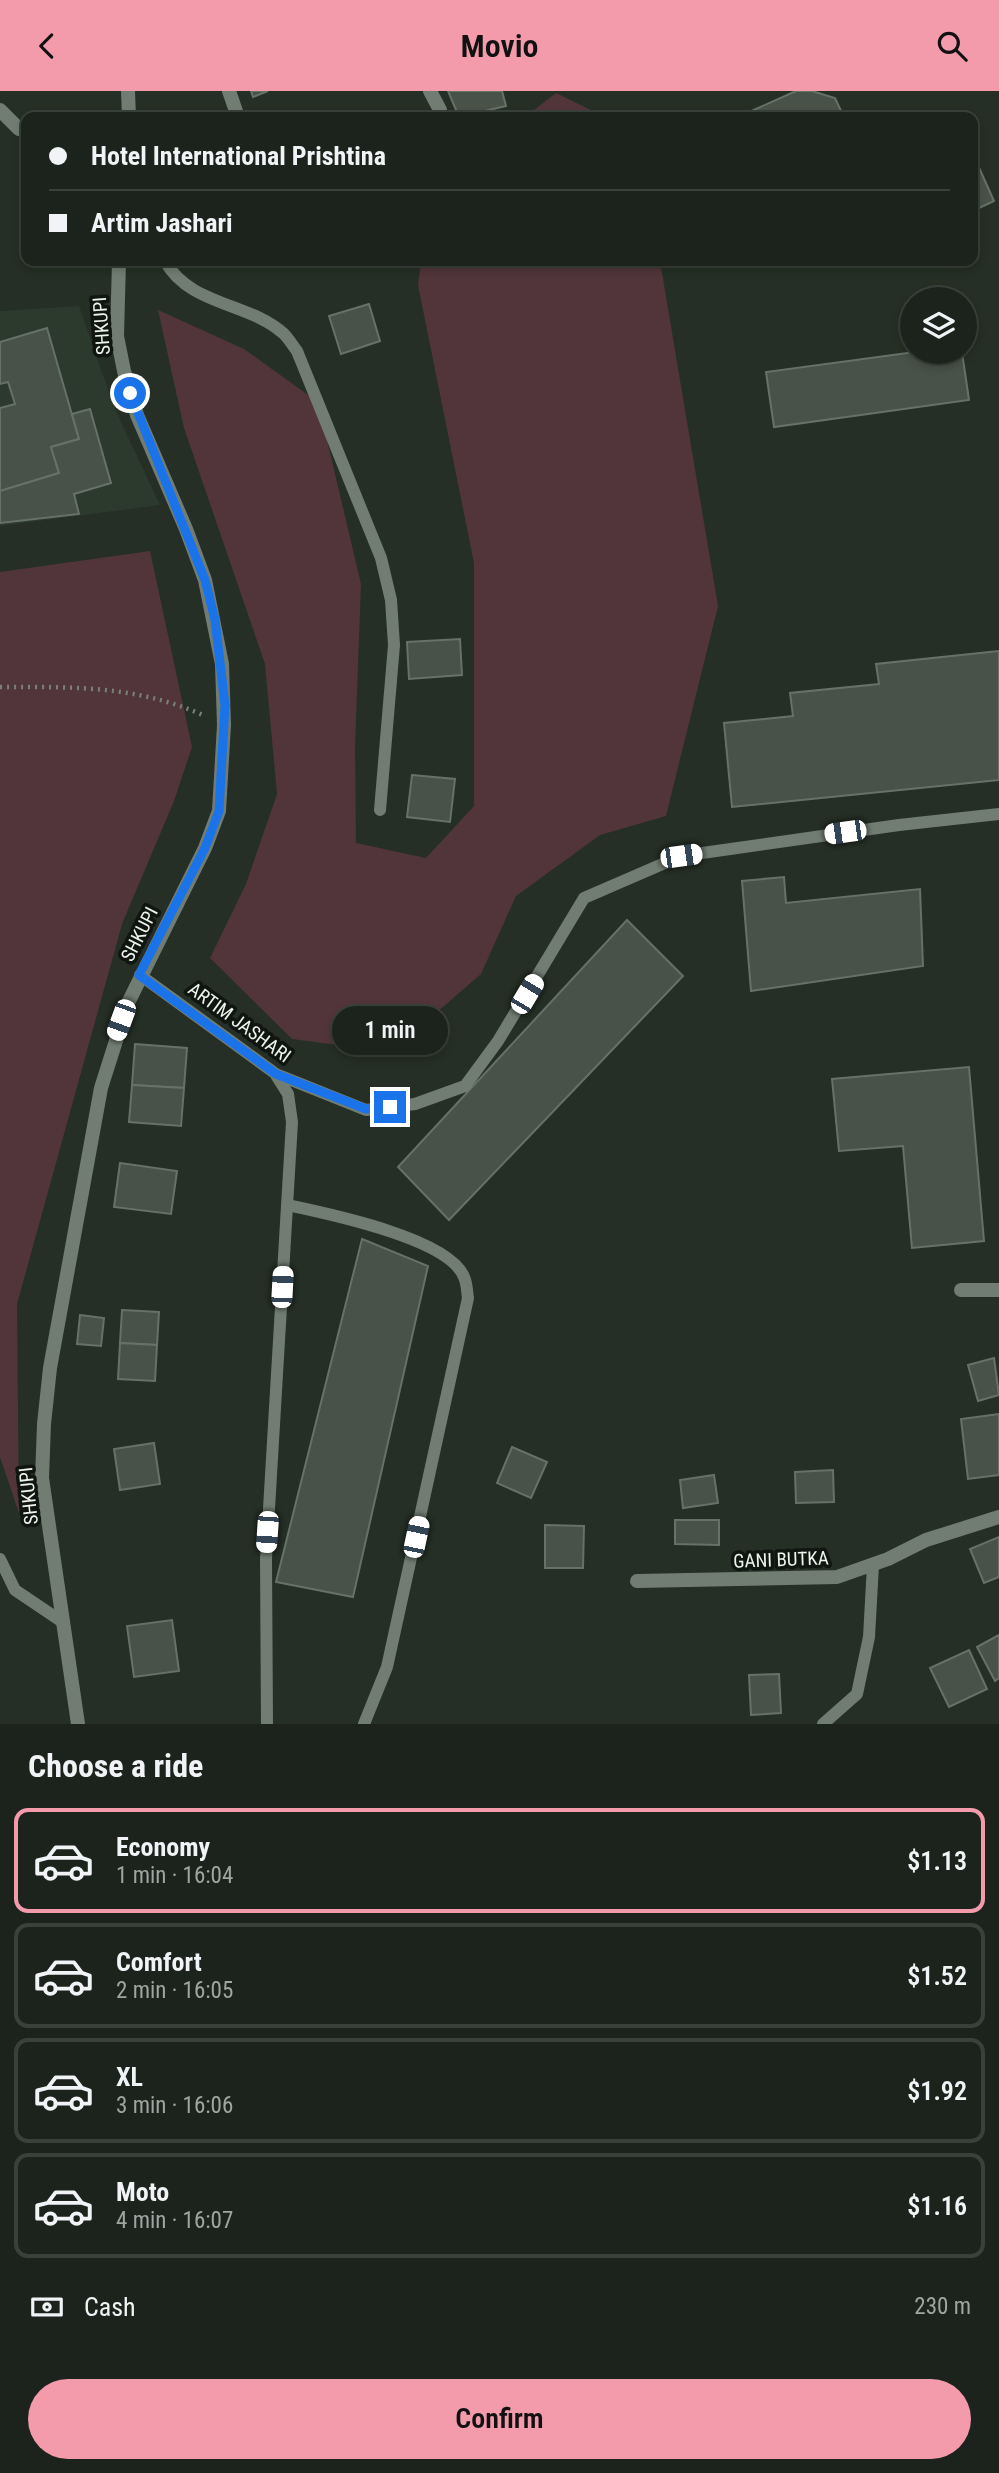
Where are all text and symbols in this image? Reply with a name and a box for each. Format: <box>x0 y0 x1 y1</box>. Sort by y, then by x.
icon: back <box>28 27 66 65</box>
text: Movio <box>461 27 539 65</box>
icon: search <box>933 27 971 65</box>
text: Hotel International Prishtina <box>91 141 386 171</box>
text: Artim Jashari <box>91 208 233 238</box>
map controls <box>900 287 977 364</box>
button: layers <box>900 287 977 364</box>
street label: SHKUPI <box>88 296 115 356</box>
route start <box>114 377 146 409</box>
car <box>823 819 868 845</box>
car <box>659 843 704 869</box>
street label: SHKUPI <box>116 903 163 965</box>
car <box>508 971 547 1017</box>
street label: ARTIM JASHARI <box>184 977 295 1067</box>
car <box>104 997 139 1043</box>
callout: 1 min <box>332 1005 448 1055</box>
text: 1 min <box>365 1017 415 1044</box>
route end <box>374 1091 406 1123</box>
car <box>271 1265 294 1309</box>
street label: SHKUPI <box>14 1466 43 1526</box>
car <box>256 1510 279 1554</box>
car <box>402 1514 431 1560</box>
street label: GANI BUTKA <box>733 1546 829 1573</box>
text: Choose a ride <box>28 1747 203 1785</box>
icon: car <box>32 1829 95 1892</box>
text: Economy <box>116 1832 210 1862</box>
text: $1.13 <box>907 1846 967 1876</box>
text: 1 min · 16:04 <box>116 1862 233 1889</box>
icon: car <box>32 1944 95 2007</box>
text: Comfort <box>116 1947 202 1977</box>
text: $1.52 <box>907 1961 967 1991</box>
text: 2 min · 16:05 <box>116 1977 233 2004</box>
icon: car <box>32 2059 95 2122</box>
text: XL <box>116 2062 143 2092</box>
text: $1.92 <box>907 2076 967 2106</box>
text: 3 min · 16:06 <box>116 2092 233 2119</box>
icon: car <box>32 2174 95 2237</box>
text: Moto <box>116 2177 169 2207</box>
text: $1.16 <box>907 2191 967 2221</box>
text: 4 min · 16:07 <box>116 2207 233 2234</box>
icon: cash <box>28 2288 66 2326</box>
text: Cash <box>84 2292 136 2322</box>
text: 230 m <box>914 2293 971 2320</box>
button: Confirm <box>28 2379 971 2459</box>

